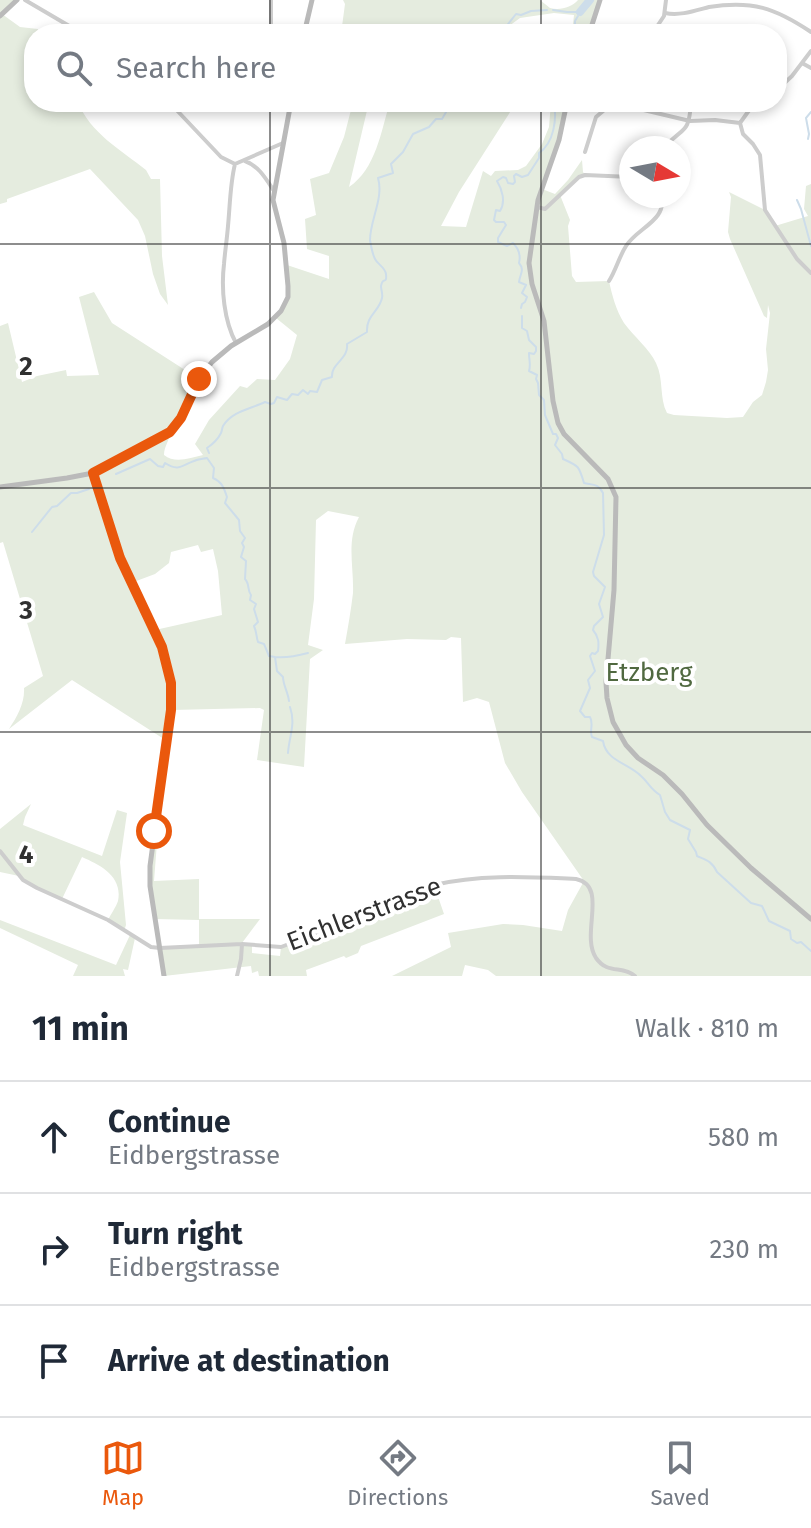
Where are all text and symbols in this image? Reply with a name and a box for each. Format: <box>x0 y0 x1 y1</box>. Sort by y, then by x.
search box <box>24 24 787 112</box>
icon: search <box>52 46 96 90</box>
text: Search here <box>116 50 276 86</box>
north arrow <box>619 136 691 208</box>
text: 2 <box>19 351 33 382</box>
route end <box>181 361 217 397</box>
text: 3 <box>18 595 33 626</box>
park label: Etzberg <box>605 657 693 688</box>
route start <box>136 813 172 849</box>
text: 4 <box>19 839 34 870</box>
street label: Eichlerstrasse <box>282 870 446 958</box>
text: 11 min <box>32 1008 129 1049</box>
text: Walk · 810 m <box>635 1013 779 1044</box>
text: Continue <box>108 1104 231 1140</box>
icon: ahead <box>32 1115 76 1159</box>
text: 580 m <box>708 1122 779 1153</box>
text: Eidbergstrasse <box>108 1140 280 1171</box>
text: Turn right <box>108 1216 243 1252</box>
icon: right <box>32 1227 76 1271</box>
text: 230 m <box>710 1234 779 1265</box>
text: Eidbergstrasse <box>108 1252 280 1283</box>
icon: arrive <box>32 1339 76 1383</box>
text: Arrive at destination <box>108 1343 390 1379</box>
tab: Map <box>101 1436 145 1511</box>
tab: Directions <box>347 1436 448 1511</box>
tab: Saved <box>650 1436 710 1511</box>

